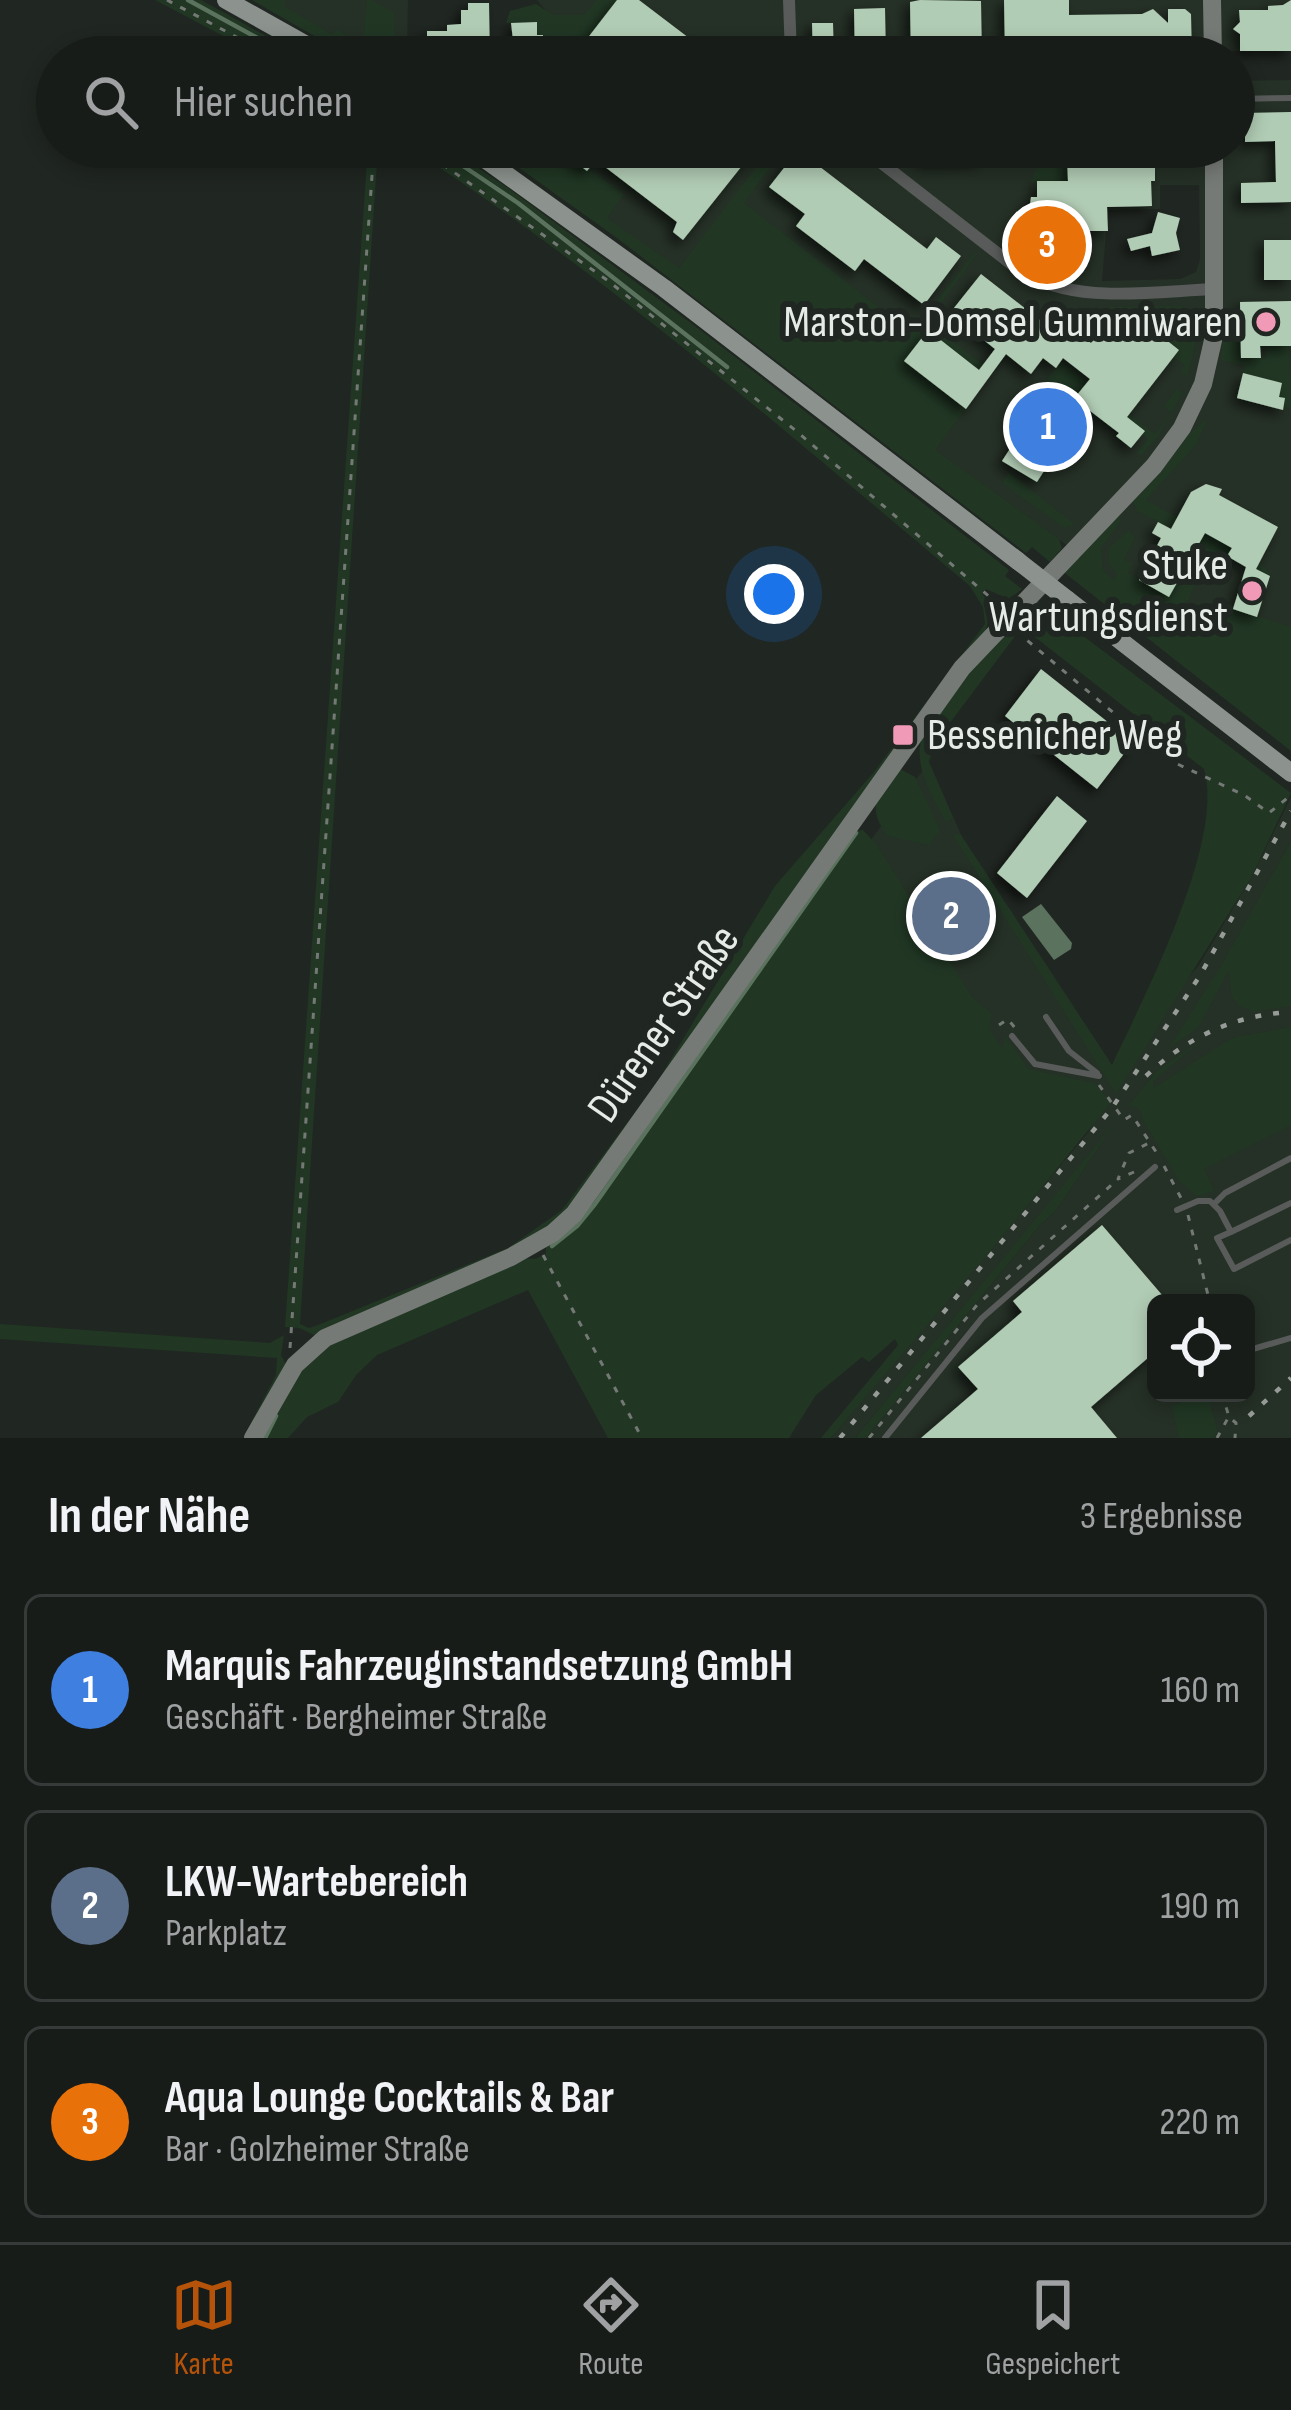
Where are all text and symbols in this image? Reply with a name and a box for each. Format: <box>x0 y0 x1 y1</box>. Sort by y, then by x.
search box <box>36 36 1255 168</box>
icon: search <box>78 69 144 135</box>
text: Hier suchen <box>174 75 353 130</box>
pin: 3 <box>1008 200 1086 290</box>
place label: Marston-Domsel Gummiwaren <box>783 295 1242 350</box>
marker: Marston-Domsel Gummiwaren <box>1253 309 1279 335</box>
pin: 1 <box>1009 382 1087 472</box>
place label: Stuke Wartungsdienst <box>989 538 1228 645</box>
your location <box>744 564 804 624</box>
marker: Stuke Wartungsdienst <box>1239 578 1265 604</box>
place label: Bessenicher Weg <box>927 708 1183 763</box>
marker: Bessenicher Weg <box>890 722 916 748</box>
pin: 2 <box>912 871 990 961</box>
street label: Dürener Straße <box>576 915 752 1133</box>
map controls <box>1147 1294 1255 1402</box>
button: locate <box>1147 1294 1255 1402</box>
text: In der Nähe <box>48 1486 250 1547</box>
text: 3 Ergebnisse <box>1080 1493 1243 1540</box>
text: Marquis Fahrzeuginstandsetzung GmbH <box>165 1639 793 1694</box>
text: 1 <box>82 1667 98 1714</box>
text: 160 m <box>1161 1667 1240 1714</box>
text: Geschäft · Bergheimer Straße <box>165 1694 548 1741</box>
text: LKW-Wartebereich <box>165 1855 468 1910</box>
text: 2 <box>81 1883 99 1930</box>
text: 190 m <box>1160 1883 1240 1930</box>
text: Parkplatz <box>165 1910 287 1957</box>
text: Aqua Lounge Cocktails & Bar <box>165 2071 614 2126</box>
text: 3 <box>81 2099 99 2146</box>
text: 220 m <box>1159 2099 1240 2146</box>
text: Bar · Golzheimer Straße <box>165 2126 470 2173</box>
tab: Karte <box>171 2272 237 2384</box>
tab: Route <box>578 2272 644 2384</box>
tab: Gespeichert <box>985 2272 1120 2384</box>

